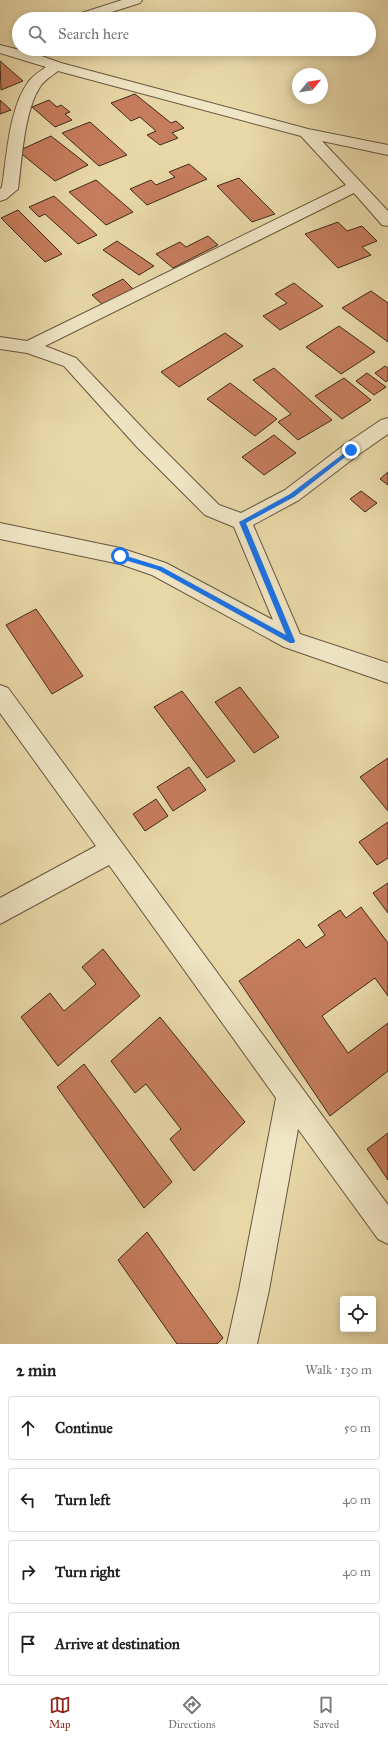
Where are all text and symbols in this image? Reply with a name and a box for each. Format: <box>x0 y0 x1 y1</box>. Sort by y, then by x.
search box <box>12 12 376 56</box>
icon: search <box>26 23 48 45</box>
text: Search here <box>58 25 129 43</box>
north arrow <box>292 68 328 104</box>
route end <box>342 441 360 459</box>
route start <box>111 547 129 565</box>
map controls <box>340 1296 376 1332</box>
button: locate <box>340 1296 376 1332</box>
text: 2 min <box>16 1360 56 1381</box>
text: Walk · 130 m <box>305 1362 372 1378</box>
icon: ahead <box>17 1417 39 1439</box>
text: Continue <box>55 1419 113 1437</box>
text: 50 m <box>344 1420 371 1436</box>
icon: left <box>17 1489 39 1511</box>
text: Turn left <box>55 1491 111 1509</box>
text: 40 m <box>342 1492 371 1508</box>
icon: right <box>17 1561 39 1583</box>
text: Turn right <box>55 1563 120 1581</box>
text: 40 m <box>342 1564 371 1580</box>
icon: arrive <box>17 1633 39 1655</box>
text: Arrive at destination <box>55 1635 180 1653</box>
tab: Map <box>49 1694 71 1731</box>
tab: Directions <box>168 1694 216 1731</box>
tab: Saved <box>313 1694 339 1731</box>

